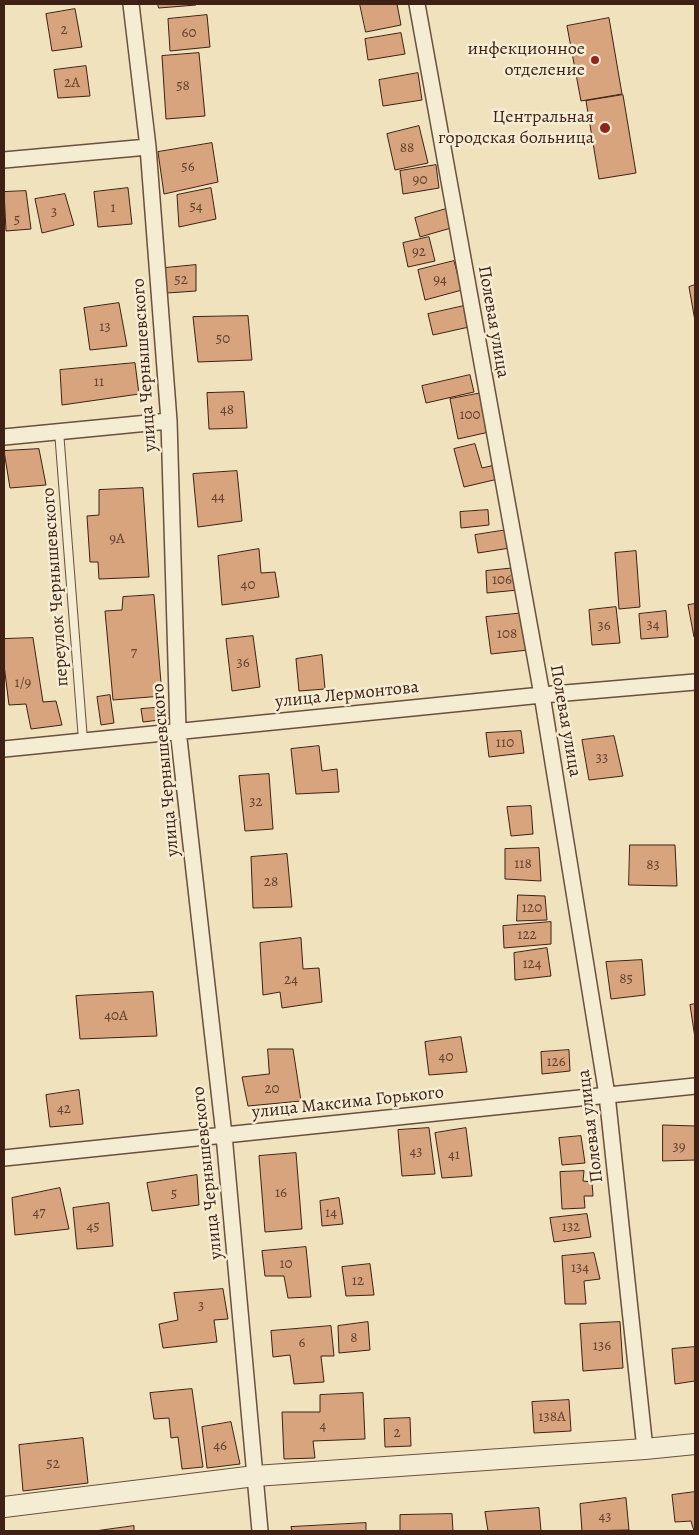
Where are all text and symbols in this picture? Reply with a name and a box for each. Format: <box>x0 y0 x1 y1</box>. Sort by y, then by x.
house number: 2 <box>60 21 68 39</box>
house number: 60 <box>182 24 196 42</box>
place label: инфекционное отделение <box>468 39 585 82</box>
marker: инфекционное отделение <box>589 54 601 66</box>
house number: 2А <box>64 74 80 92</box>
house number: 58 <box>176 77 190 95</box>
place label: Центральная городская больница <box>438 107 594 150</box>
marker: Центральная городская больница <box>598 121 612 135</box>
house number: 88 <box>400 139 414 157</box>
house number: 56 <box>181 158 195 176</box>
house number: 90 <box>413 171 427 189</box>
house number: 54 <box>189 198 203 216</box>
house number: 1 <box>110 199 116 217</box>
house number: 3 <box>51 203 57 221</box>
house number: 5 <box>14 211 20 229</box>
house number: 92 <box>412 243 426 261</box>
street label: Полевая улица <box>472 264 514 380</box>
house number: 52 <box>174 271 188 289</box>
house number: 94 <box>433 271 447 289</box>
street label: улица Чернышевского <box>128 277 162 453</box>
house number: 13 <box>99 318 111 336</box>
house number: 50 <box>216 330 230 348</box>
house number: 11 <box>94 373 104 391</box>
house number: 48 <box>220 401 234 419</box>
house number: 100 <box>459 406 481 424</box>
street label: переулок Чернышевского <box>38 487 74 687</box>
house number: 44 <box>211 488 225 506</box>
house number: 9А <box>109 530 125 548</box>
house number: 106 <box>492 571 512 589</box>
house number: 40 <box>241 576 255 594</box>
house number: 34 <box>646 616 660 634</box>
house number: 36 <box>597 617 611 635</box>
house number: 108 <box>497 625 517 643</box>
house number: 7 <box>131 644 137 662</box>
house number: 36 <box>236 654 250 672</box>
street label: Полевая улица <box>544 663 586 779</box>
house number: 1/9 <box>15 674 31 692</box>
street label: улица Лермонтова <box>274 677 420 713</box>
street label: улица Чернышевского <box>148 682 184 858</box>
house number: 110 <box>496 734 514 752</box>
house number: 33 <box>596 749 608 767</box>
house number: 32 <box>249 793 263 811</box>
house number: 118 <box>514 855 532 873</box>
house number: 83 <box>646 856 660 874</box>
house number: 28 <box>264 873 278 891</box>
house number: 120 <box>522 899 542 917</box>
house number: 122 <box>517 926 537 944</box>
house number: 124 <box>522 955 542 973</box>
house number: 85 <box>619 970 633 988</box>
house number: 24 <box>284 971 298 989</box>
house number: 40А <box>104 1007 128 1025</box>
house number: 40 <box>439 1048 453 1066</box>
house number: 126 <box>546 1053 566 1071</box>
street label: Полевая улица <box>573 1068 609 1184</box>
house number: 20 <box>264 1080 280 1098</box>
street label: улица Максима Горького <box>251 1082 445 1124</box>
street label: улица Чернышевского <box>188 1085 228 1261</box>
house number: 42 <box>57 1100 71 1118</box>
house number: 39 <box>672 1138 686 1156</box>
house number: 43 <box>409 1143 423 1161</box>
house number: 41 <box>448 1146 460 1164</box>
house number: 16 <box>275 1184 287 1202</box>
house number: 5 <box>171 1185 177 1203</box>
house number: 47 <box>32 1204 46 1222</box>
house number: 14 <box>325 1204 337 1222</box>
house number: 45 <box>86 1218 100 1236</box>
house number: 132 <box>562 1218 580 1236</box>
house number: 10 <box>279 1255 293 1273</box>
house number: 134 <box>571 1259 589 1277</box>
house number: 12 <box>352 1272 364 1290</box>
house number: 3 <box>198 1297 204 1315</box>
house number: 8 <box>350 1329 358 1347</box>
house number: 6 <box>299 1334 305 1352</box>
house number: 136 <box>593 1337 611 1355</box>
house number: 138А <box>538 1408 566 1426</box>
house number: 4 <box>320 1417 326 1435</box>
house number: 2 <box>393 1424 401 1442</box>
house number: 46 <box>213 1437 227 1455</box>
house number: 52 <box>46 1455 60 1473</box>
house number: 43 <box>598 1508 612 1526</box>

